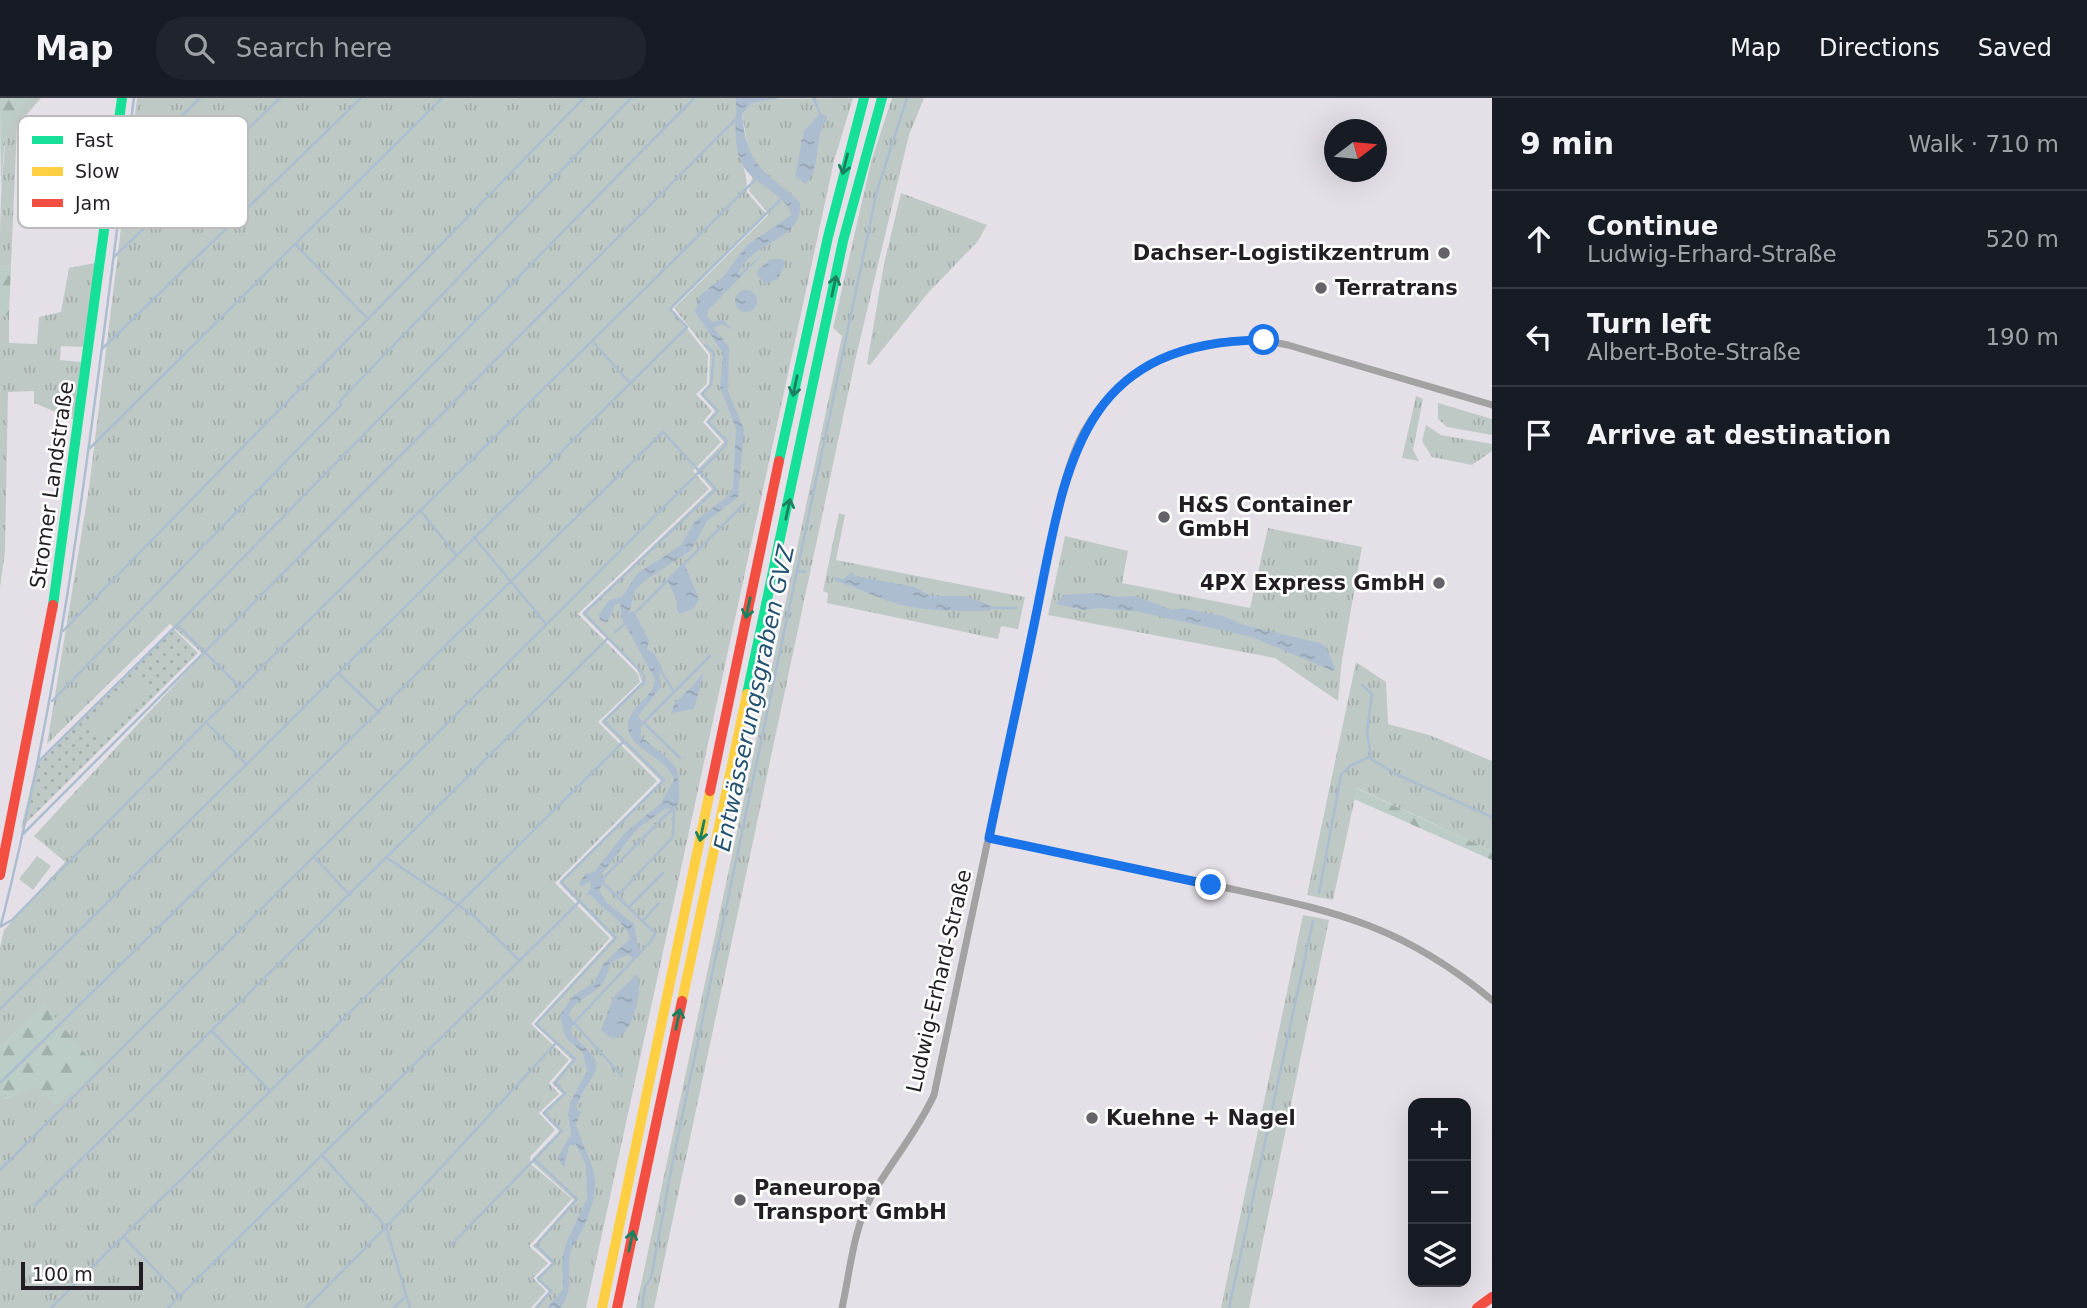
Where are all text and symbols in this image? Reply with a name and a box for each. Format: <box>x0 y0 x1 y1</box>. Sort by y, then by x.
search box <box>156 17 646 80</box>
text: Map <box>35 29 114 68</box>
icon: search <box>180 29 218 67</box>
text: Search here <box>236 33 392 63</box>
text: Map <box>1730 34 1781 62</box>
text: Directions <box>1819 34 1940 62</box>
text: Saved <box>1978 34 2052 62</box>
legend <box>18 116 248 228</box>
north arrow <box>1324 119 1387 182</box>
text: 9 min <box>1520 126 1614 161</box>
text: Fast <box>75 129 113 151</box>
text: Walk · 710 m <box>1908 131 2059 157</box>
one-way arrow <box>838 152 852 175</box>
text: Slow <box>75 160 120 182</box>
text: Jam <box>74 192 111 214</box>
text: Continue <box>1587 211 1718 241</box>
icon: ahead <box>1520 220 1558 258</box>
text: 520 m <box>1985 226 2059 252</box>
place label: Dachser-Logistikzentrum <box>1133 241 1430 265</box>
text: Ludwig-Erhard-Straße <box>1587 241 1837 267</box>
marker: Dachser-Logistikzentrum <box>1436 245 1452 261</box>
one-way arrow <box>827 275 841 298</box>
place label: Terratrans <box>1335 276 1458 300</box>
marker: Terratrans <box>1313 280 1329 296</box>
text: Turn left <box>1587 309 1711 339</box>
icon: left <box>1520 318 1558 356</box>
route start <box>1248 324 1279 355</box>
text: 190 m <box>1985 324 2059 350</box>
text: Albert-Bote-Straße <box>1587 339 1801 365</box>
one-way arrow <box>788 374 802 397</box>
street label: Stromer Landstraße <box>26 380 78 590</box>
icon: arrive <box>1520 416 1558 454</box>
text: Arrive at destination <box>1587 420 1891 450</box>
place label: H&S Container GmbH <box>1178 493 1353 541</box>
one-way arrow <box>781 498 795 521</box>
marker: H&S Container GmbH <box>1156 509 1172 525</box>
water label: Entwässerungsgraben GVZ <box>709 541 799 854</box>
place label: 4PX Express GmbH <box>1200 571 1425 595</box>
marker: 4PX Express GmbH <box>1431 575 1447 591</box>
one-way arrow <box>740 596 754 619</box>
one-way arrow <box>694 819 708 842</box>
street label: Ludwig-Erhard-Straße <box>902 867 976 1095</box>
route end <box>1195 869 1226 900</box>
one-way arrow <box>672 1008 686 1031</box>
map controls <box>1408 1098 1471 1287</box>
button: + <box>1408 1098 1471 1161</box>
place label: Kuehne + Nagel <box>1106 1106 1296 1130</box>
marker: Kuehne + Nagel <box>1084 1110 1100 1126</box>
button: − <box>1408 1161 1471 1224</box>
place label: Paneuropa Transport GmbH <box>754 1176 947 1224</box>
marker: Paneuropa Transport GmbH <box>732 1192 748 1208</box>
button: layers <box>1408 1224 1471 1287</box>
one-way arrow <box>624 1230 638 1253</box>
scale bar <box>21 1259 144 1291</box>
text: 100 m <box>32 1263 93 1285</box>

